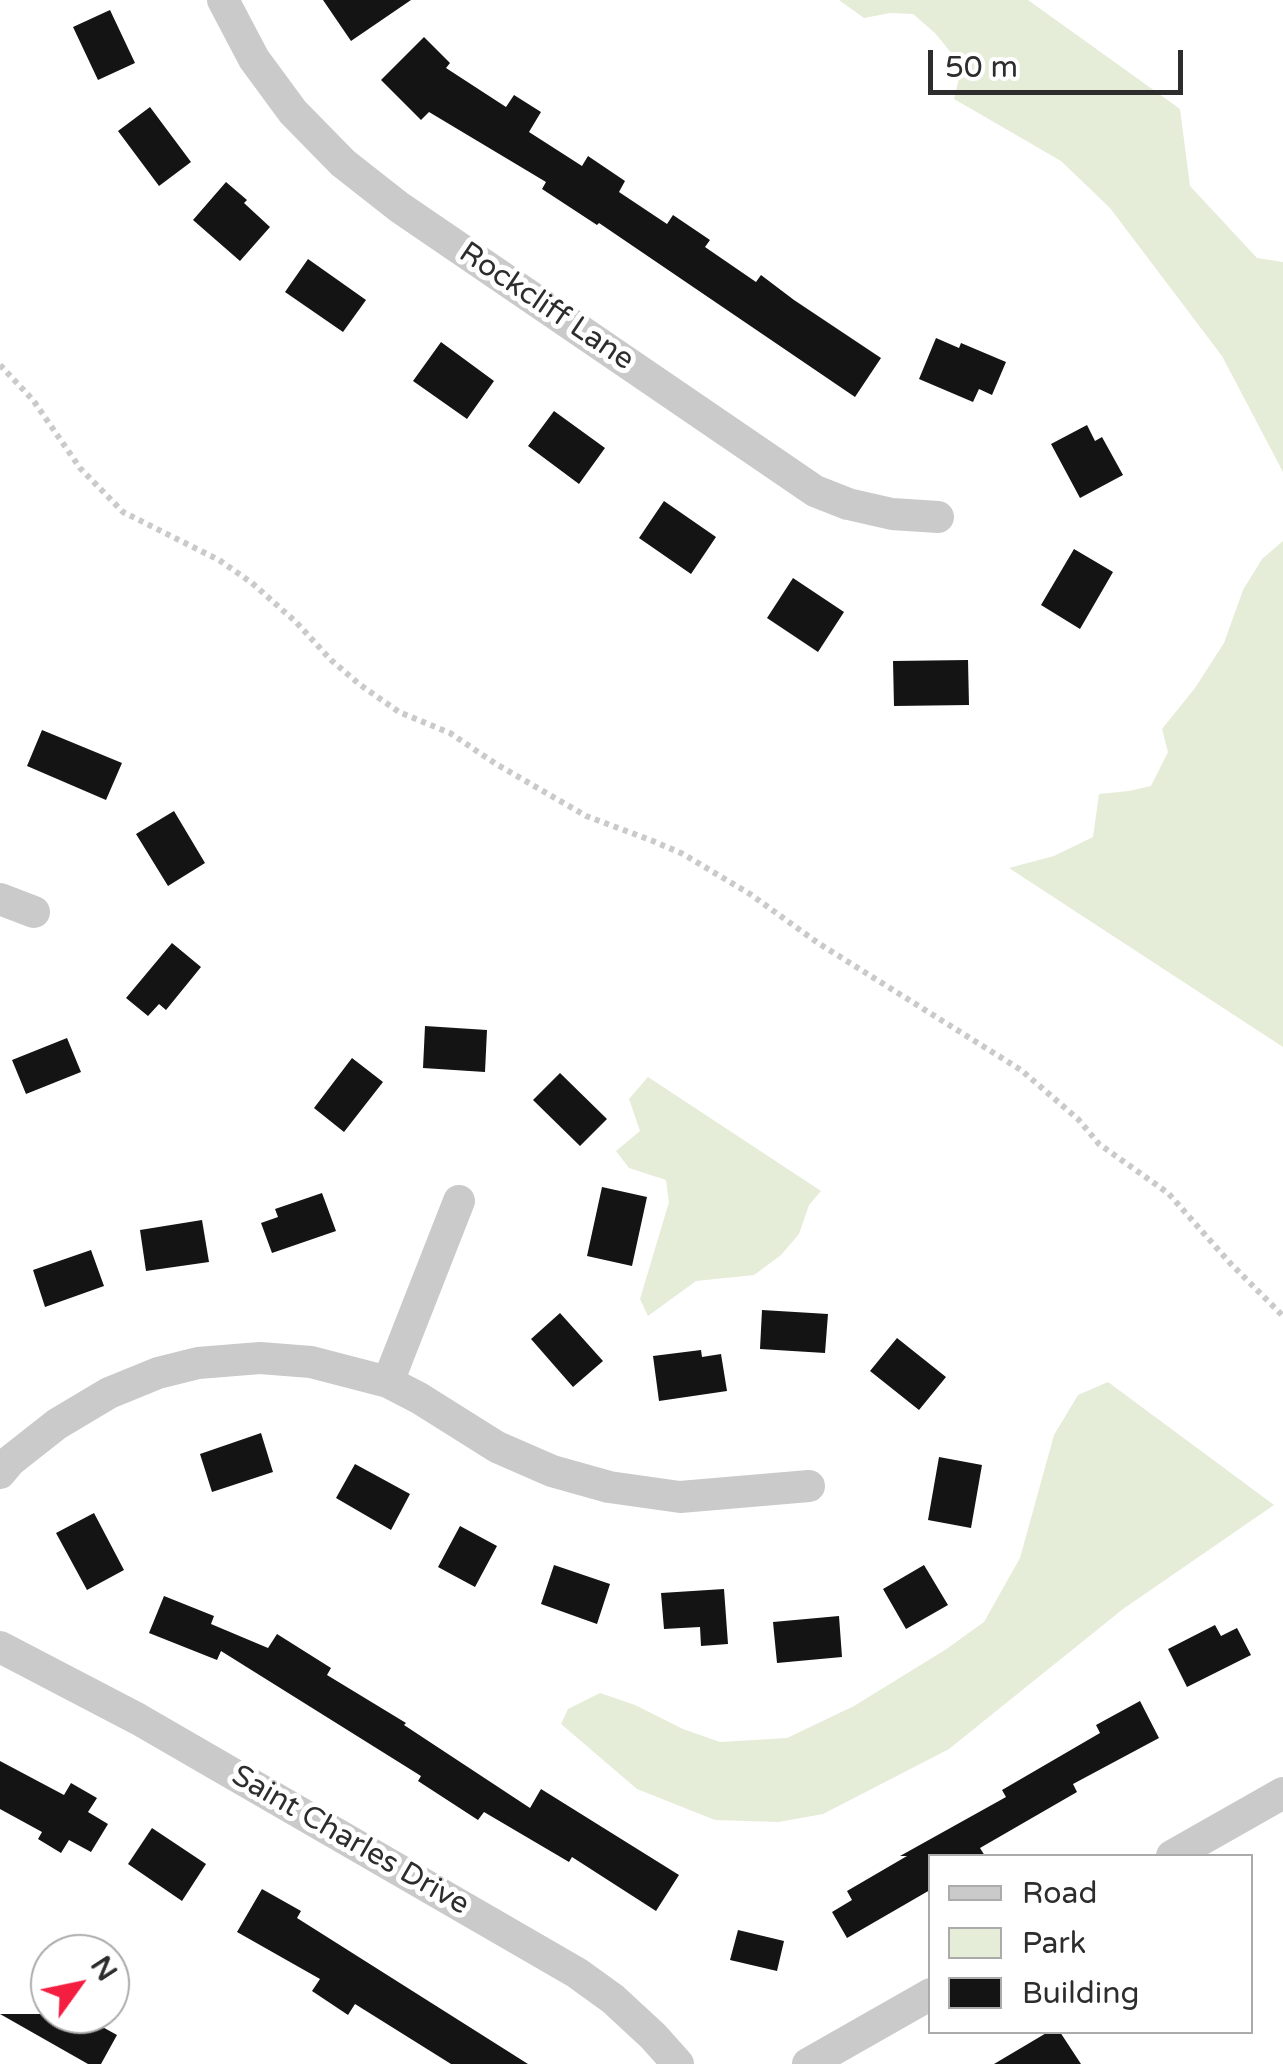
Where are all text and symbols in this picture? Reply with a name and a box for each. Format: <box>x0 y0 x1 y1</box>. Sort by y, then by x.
scale bar <box>933 30 1188 92</box>
text: 50 m <box>945 49 1018 86</box>
street label: Rockcliff Lane <box>452 235 640 379</box>
street label: Saint Charles Drive <box>225 1758 475 1924</box>
legend <box>928 1854 1253 2034</box>
text: Road <box>1022 1875 1097 1912</box>
text: Park <box>1022 1925 1086 1962</box>
north arrow <box>30 1934 130 2034</box>
text: N <box>83 1950 124 1987</box>
text: Building <box>1022 1975 1139 2012</box>

